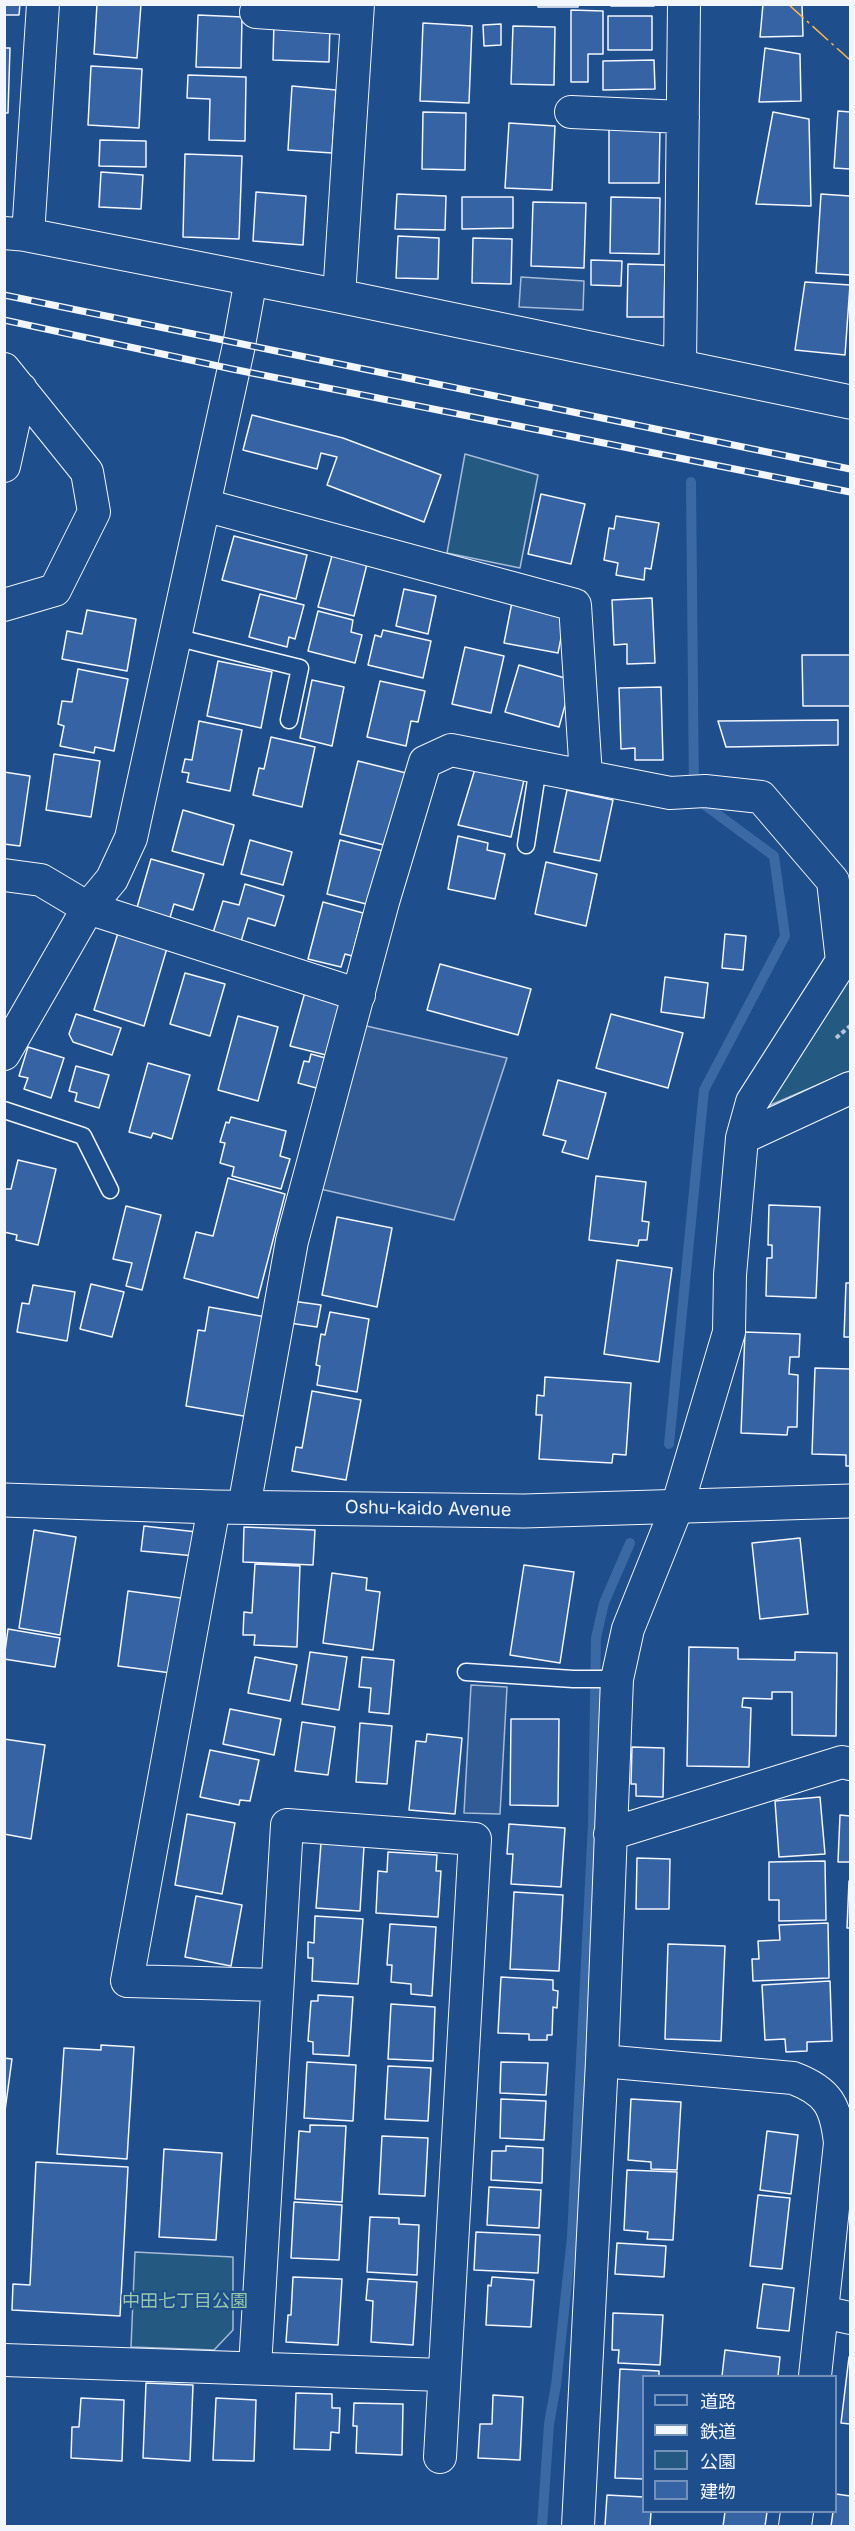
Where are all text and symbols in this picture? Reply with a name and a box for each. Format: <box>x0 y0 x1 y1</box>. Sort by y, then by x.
street label: Oshu-kaido Avenue <box>345 1497 511 1521</box>
park label: 中田七丁目公園 <box>122 2291 248 2313</box>
legend <box>642 2375 837 2513</box>
text: 道路 <box>700 2391 736 2412</box>
text: 鉄道 <box>700 2421 736 2442</box>
text: 公園 <box>700 2451 736 2472</box>
text: 建物 <box>700 2481 736 2502</box>

